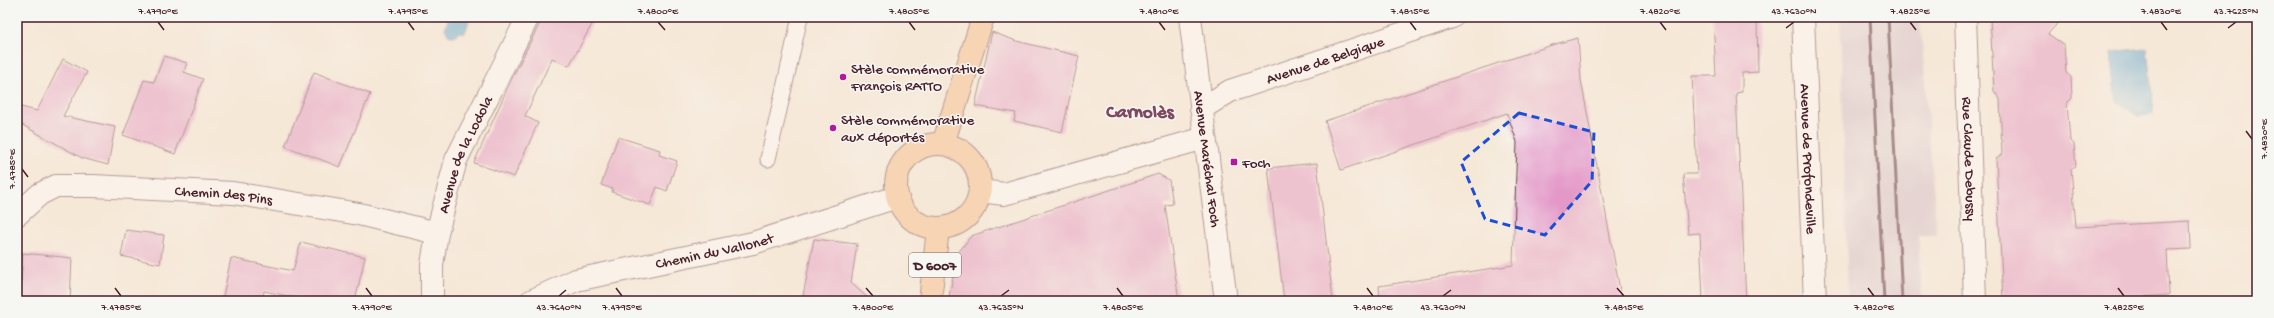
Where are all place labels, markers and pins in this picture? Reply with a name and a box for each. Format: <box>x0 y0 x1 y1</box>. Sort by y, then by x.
place label: Stèle commémorative François RATTO <box>850 61 984 96</box>
marker: Stèle commémorative François RATTO <box>838 72 848 82</box>
place label: Stèle commémorative aux déportés <box>841 112 974 147</box>
marker: Stèle commémorative aux déportés <box>828 123 838 133</box>
place label: Foch <box>1241 155 1271 173</box>
marker: Foch <box>1229 157 1239 167</box>

